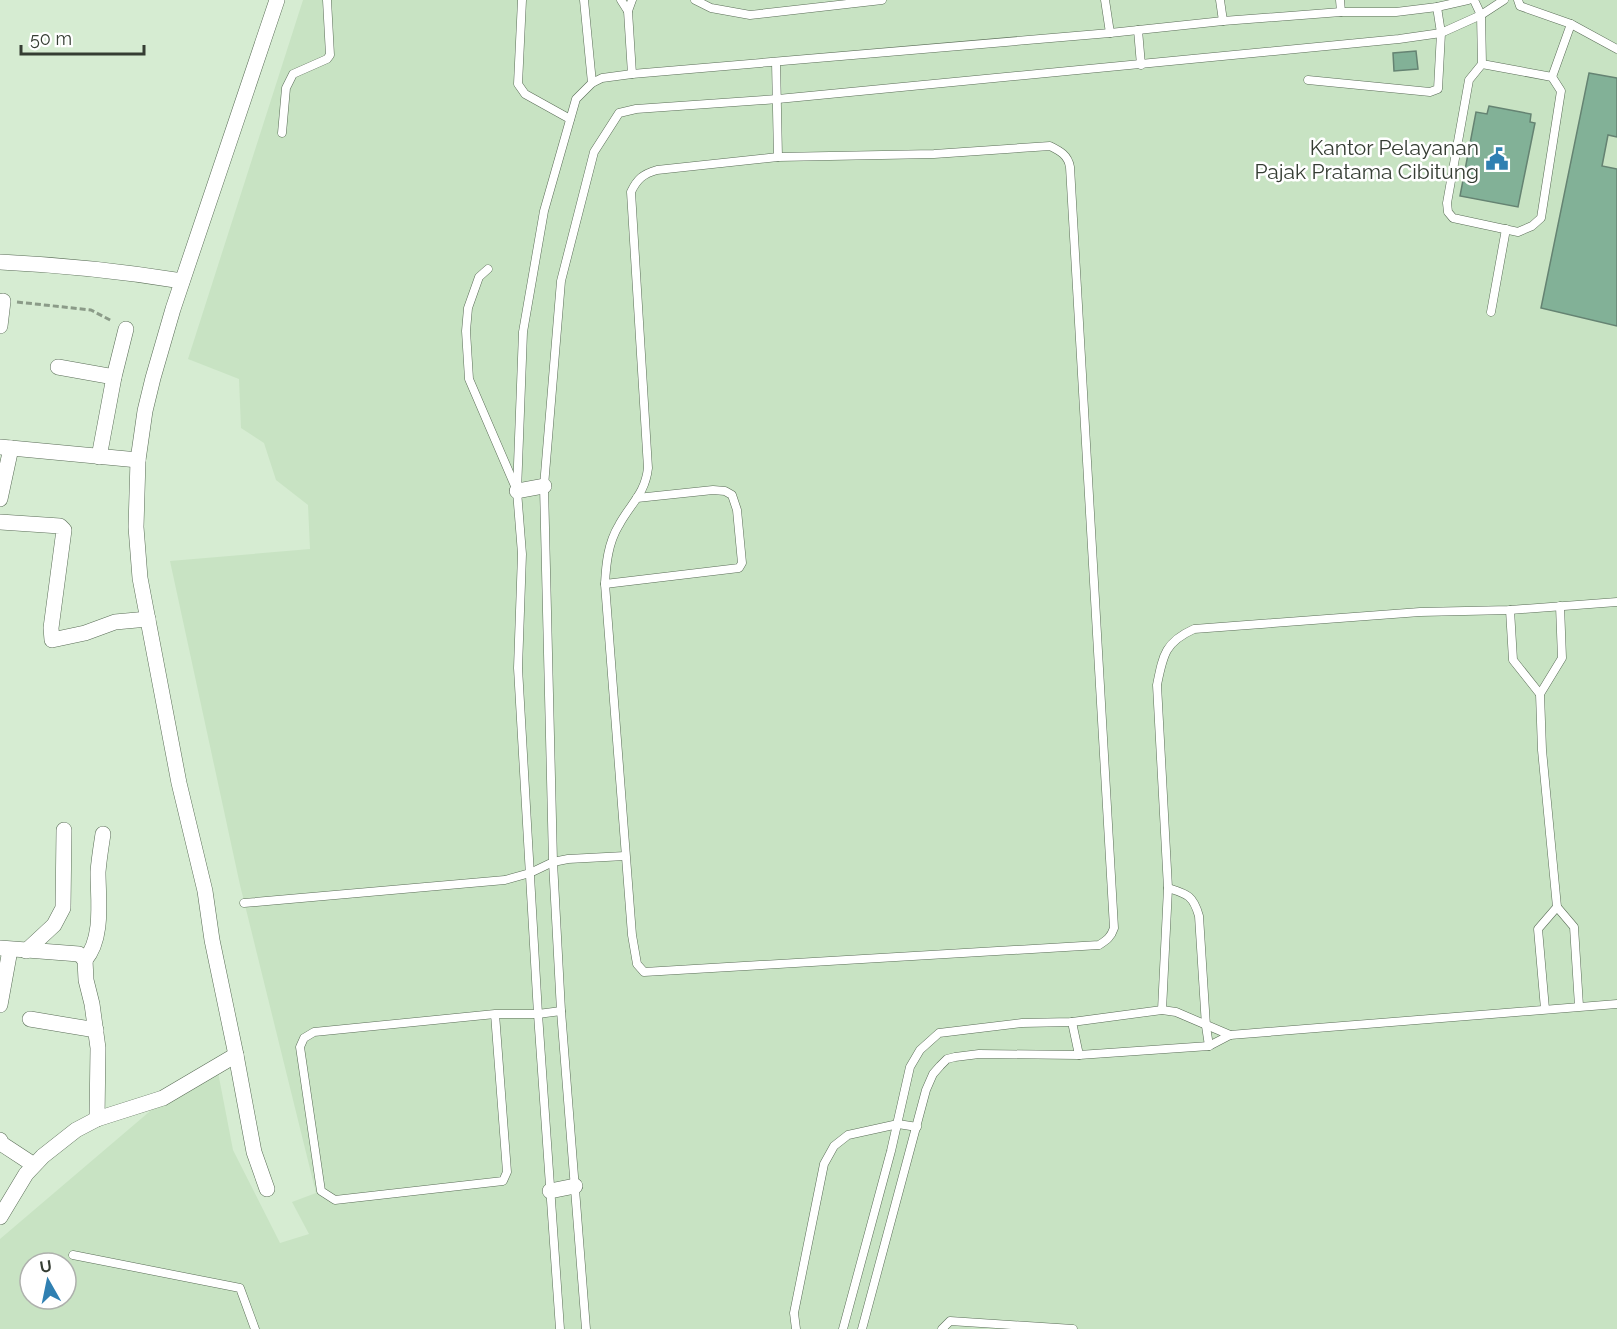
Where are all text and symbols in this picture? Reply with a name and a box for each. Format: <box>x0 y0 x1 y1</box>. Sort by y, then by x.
scale bar <box>21 18 144 56</box>
text: 50 m <box>30 28 72 49</box>
place label: Kantor Pelayanan Pajak Pratama Cibitung <box>1254 135 1479 184</box>
public building icon: Kantor Pelayanan Pajak Pratama Cibitung <box>1484 146 1510 172</box>
north arrow <box>18 1251 78 1311</box>
text: U <box>38 1256 53 1277</box>

